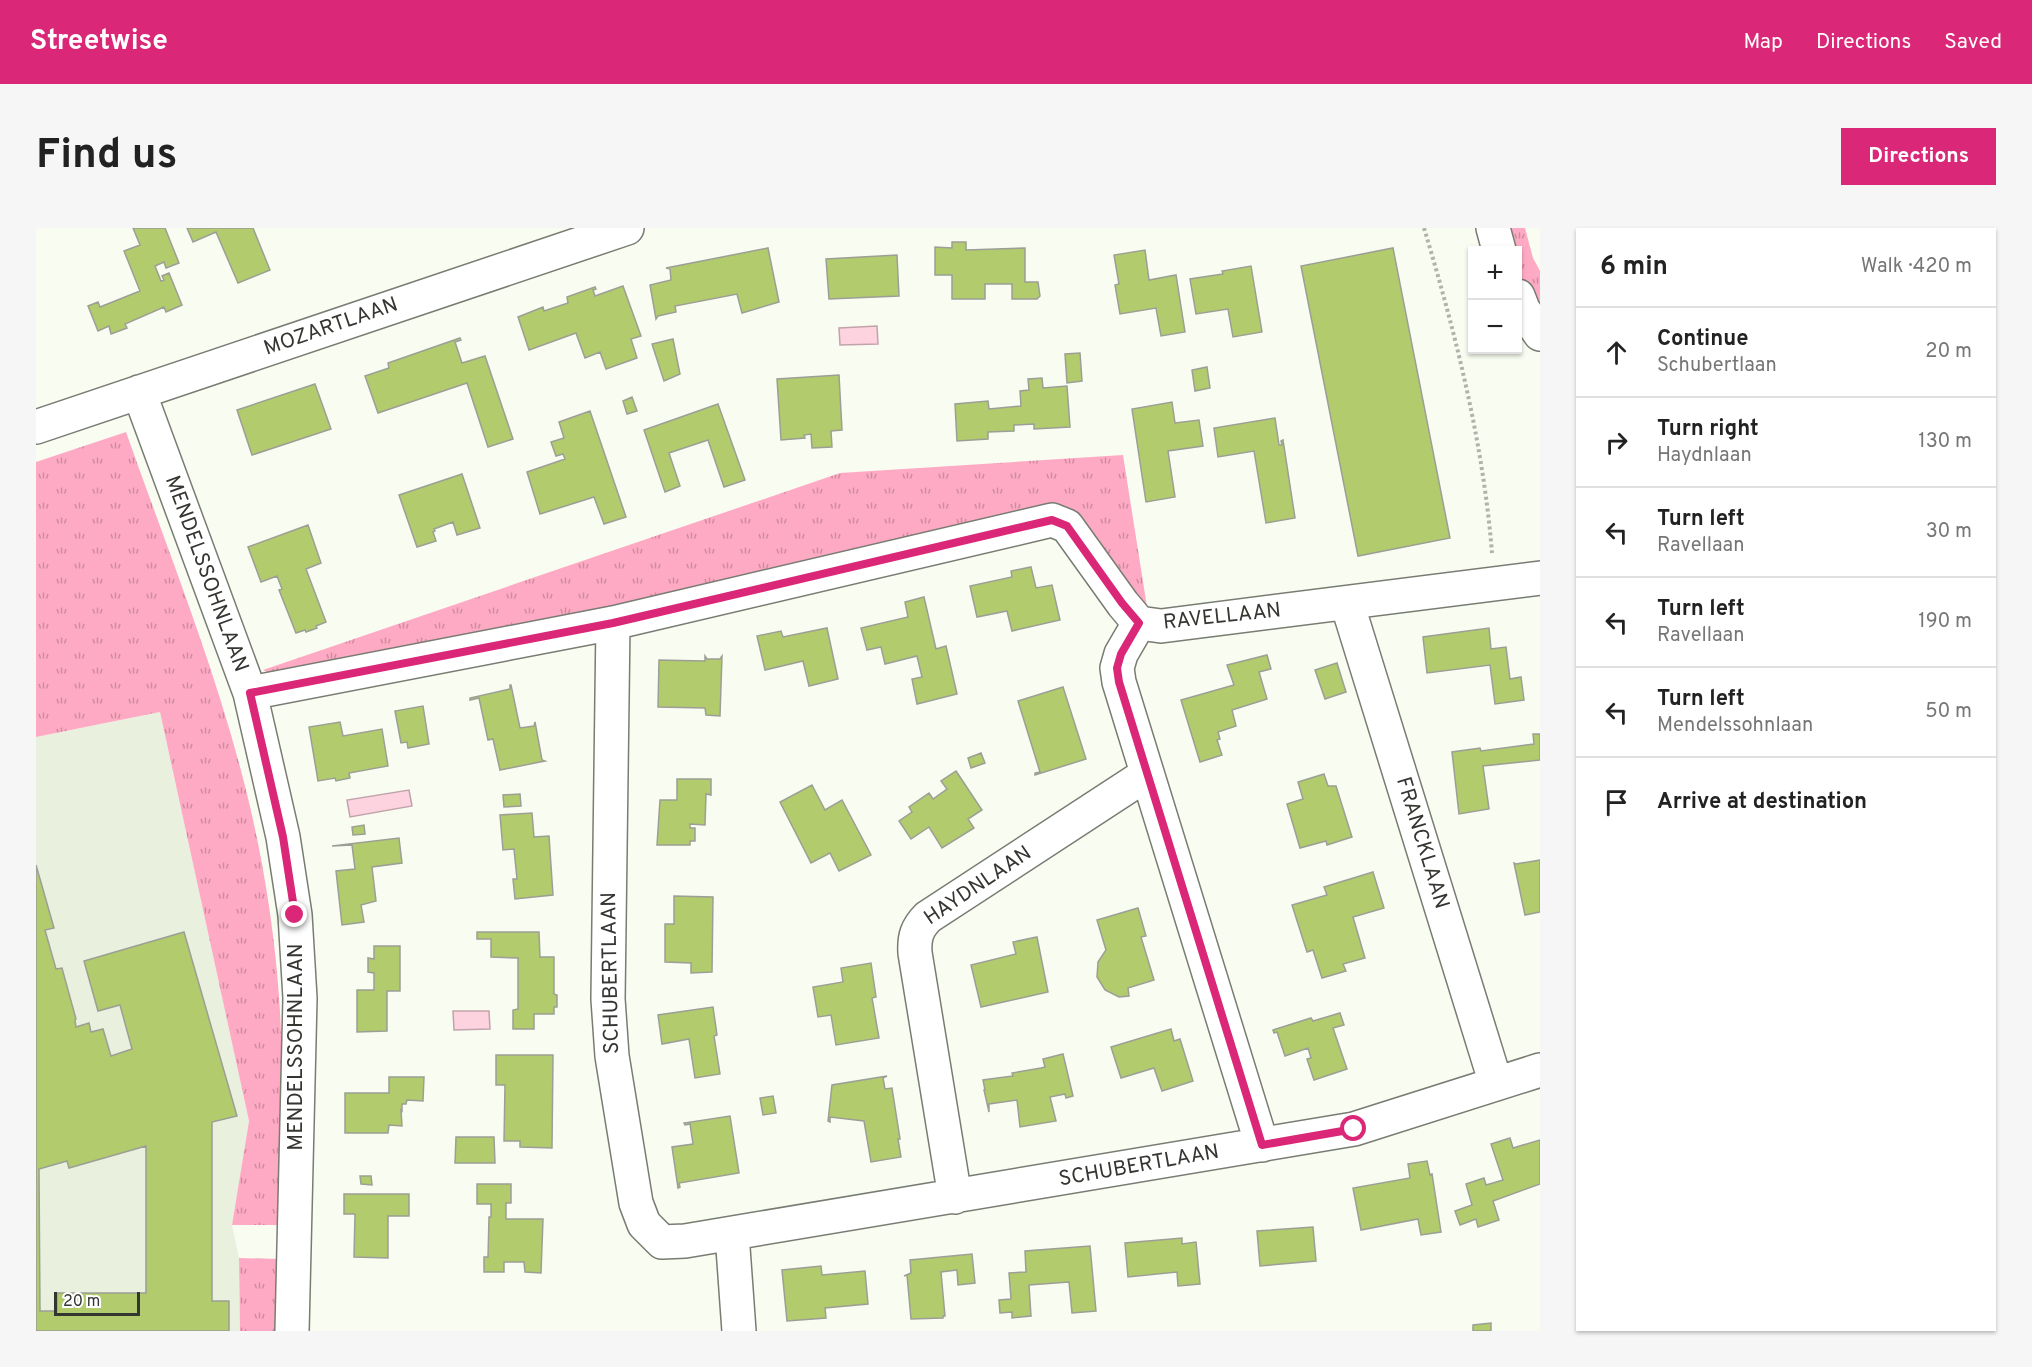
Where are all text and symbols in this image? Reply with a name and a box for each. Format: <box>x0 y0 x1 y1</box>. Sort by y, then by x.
text: Streetwise <box>30 24 168 60</box>
text: Map <box>1743 29 1783 56</box>
text: Directions <box>1816 29 1911 56</box>
text: Saved <box>1944 29 2002 56</box>
button: Directions <box>1841 128 1996 185</box>
text: Find us <box>36 130 177 183</box>
map controls <box>1468 246 1522 354</box>
button: + <box>1468 246 1522 300</box>
text: 6 min <box>1600 251 1668 284</box>
text: Walk · 420 m <box>1861 254 1972 280</box>
street label: MOZARTLAAN <box>260 291 402 363</box>
button: − <box>1468 300 1522 354</box>
text: Continue <box>1657 326 1748 353</box>
icon: ahead <box>1600 336 1633 369</box>
text: 20 m <box>1925 339 1972 365</box>
text: Schubertlaan <box>1657 353 1777 379</box>
text: Turn right <box>1657 416 1759 443</box>
icon: right <box>1600 426 1633 459</box>
text: 130 m <box>1918 429 1972 455</box>
text: Haydnlaan <box>1657 443 1752 469</box>
street label: MENDELSSOHNLAAN <box>158 472 254 676</box>
text: Turn left <box>1657 506 1745 533</box>
icon: left <box>1600 516 1633 549</box>
text: 30 m <box>1926 519 1972 545</box>
text: Ravellaan <box>1657 533 1745 559</box>
text: Turn left <box>1657 596 1745 623</box>
street label: RAVELLAAN <box>1162 597 1282 637</box>
icon: left <box>1600 606 1633 639</box>
text: 190 m <box>1918 609 1972 635</box>
text: Ravellaan <box>1657 623 1745 649</box>
text: Turn left <box>1657 686 1745 713</box>
icon: left <box>1600 696 1633 729</box>
text: 50 m <box>1925 699 1972 725</box>
text: Mendelssohnlaan <box>1657 713 1813 739</box>
street label: FRANCKLAAN <box>1389 774 1455 912</box>
icon: arrive <box>1600 786 1633 819</box>
text: Arrive at destination <box>1657 789 1867 816</box>
street label: HAYDNLAAN <box>919 840 1037 932</box>
street label: SCHUBERTLAAN <box>596 892 626 1054</box>
route end <box>281 901 307 927</box>
street label: MENDELSSOHNLAAN <box>283 943 310 1151</box>
route start <box>1340 1115 1366 1141</box>
street label: SCHUBERTLAAN <box>1057 1139 1221 1193</box>
scale bar <box>54 1289 140 1316</box>
text: 20 m <box>63 1292 100 1312</box>

